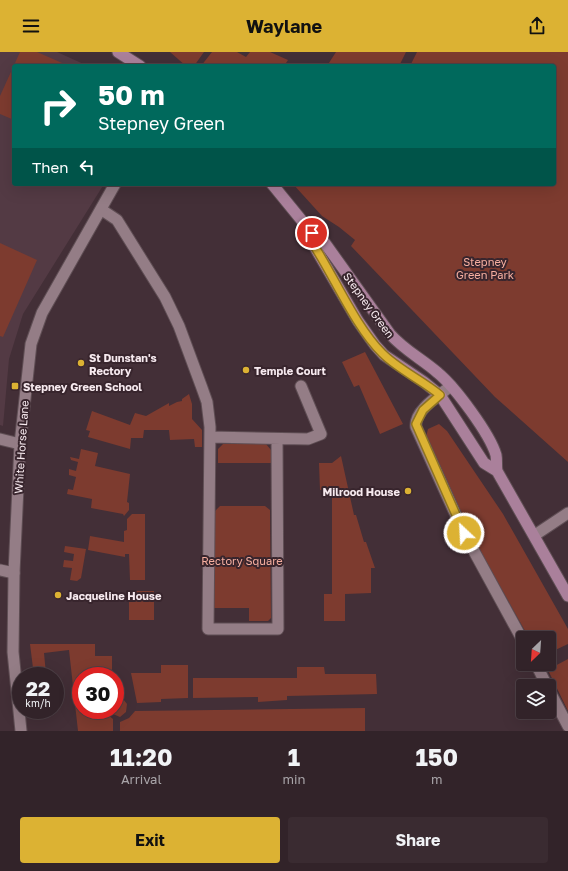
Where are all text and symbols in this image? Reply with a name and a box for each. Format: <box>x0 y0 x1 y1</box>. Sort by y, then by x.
icon: menu <box>20 15 42 37</box>
text: Waylane <box>246 15 322 37</box>
icon: share <box>526 15 548 37</box>
text: 50 m <box>98 78 165 111</box>
icon: right <box>32 80 84 132</box>
text: Stepney Green <box>98 112 225 134</box>
icon: left <box>76 156 98 178</box>
text: Then <box>32 158 68 176</box>
pin <box>295 216 329 250</box>
icon: arrive <box>301 222 323 244</box>
park label: Stepney Green Park <box>456 255 514 281</box>
street label: Stepney Green <box>341 270 397 340</box>
place label: St Dunstan's Rectory <box>89 351 157 377</box>
marker: St Dunstan's Rectory <box>76 358 86 368</box>
place label: Temple Court <box>254 364 326 377</box>
marker: Temple Court <box>241 365 251 375</box>
place label: Stepney Green School <box>23 380 142 393</box>
marker: Stepney Green School <box>10 381 20 391</box>
street label: White Horse Lane <box>11 400 31 494</box>
place label: Milrood House <box>323 485 401 498</box>
marker: Milrood House <box>403 486 413 496</box>
position arrow <box>443 512 485 554</box>
park label: Rectory Square <box>201 554 283 567</box>
place label: Jacqueline House <box>66 589 162 602</box>
marker: Jacqueline House <box>53 590 63 600</box>
north arrow <box>516 631 556 671</box>
map controls <box>516 631 556 719</box>
speed limit sign: 30 <box>72 667 124 719</box>
text: 22 <box>26 676 50 700</box>
button: layers <box>516 679 556 719</box>
text: km/h <box>25 697 51 709</box>
text: 11:20 <box>110 742 173 771</box>
text: 1 <box>288 742 300 771</box>
text: 150 <box>415 742 458 771</box>
text: Arrival <box>121 771 162 787</box>
text: min <box>283 771 306 787</box>
text: m <box>431 771 443 787</box>
button: Exit <box>20 817 280 863</box>
button: Share <box>288 817 548 863</box>

